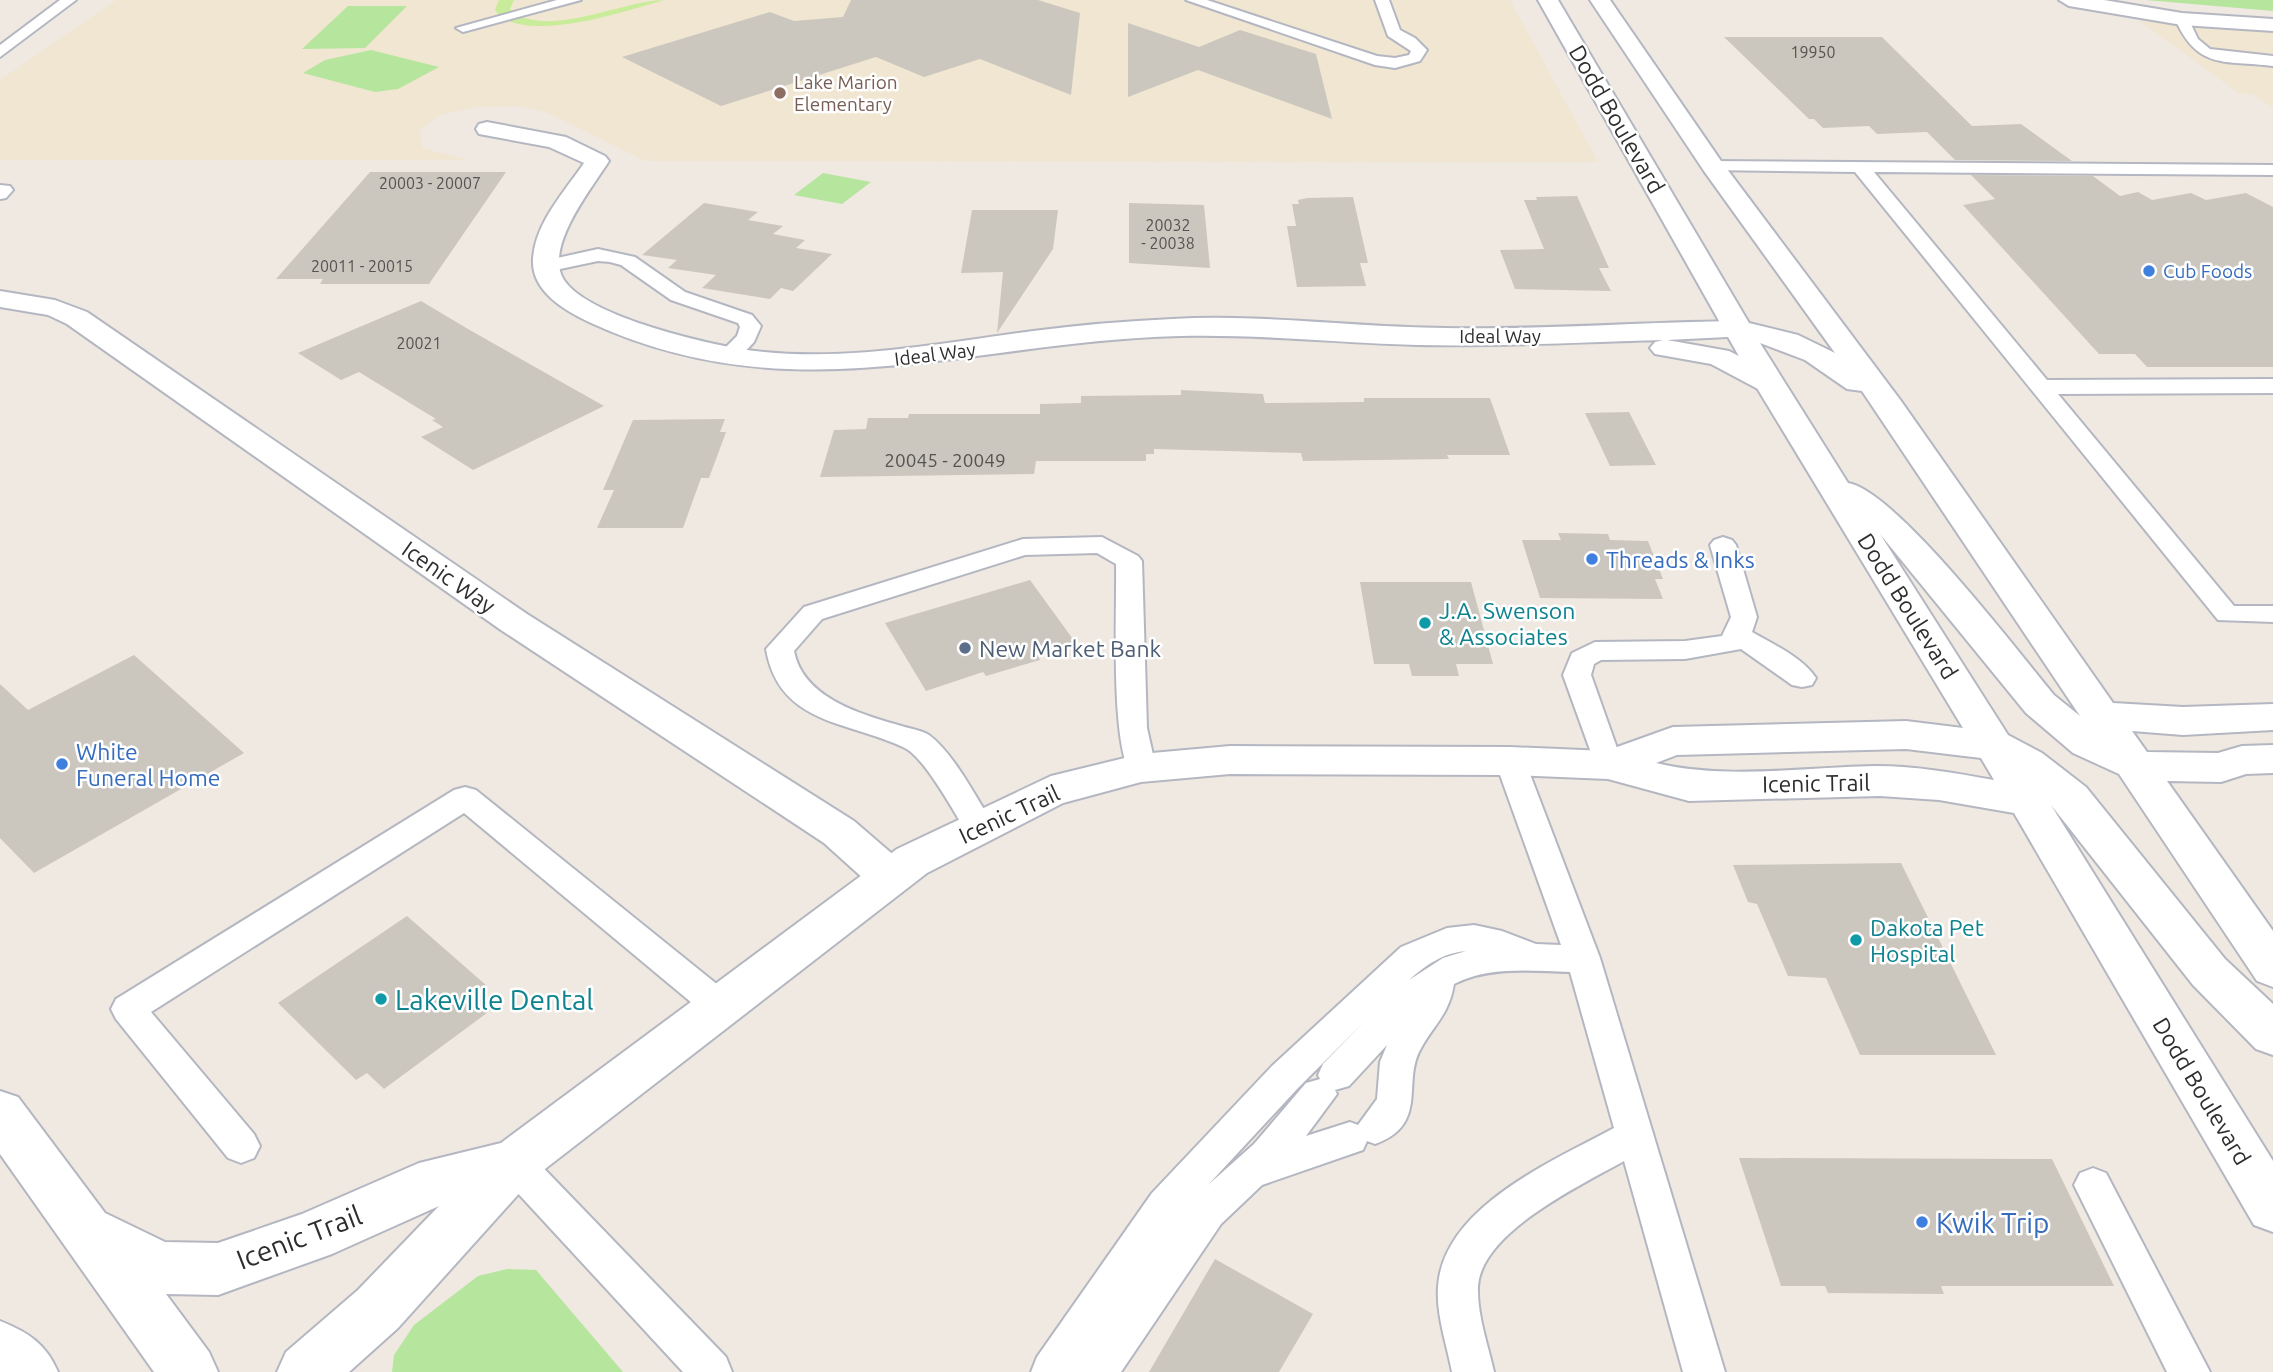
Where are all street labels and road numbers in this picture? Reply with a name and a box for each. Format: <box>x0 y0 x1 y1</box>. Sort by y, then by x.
street label: Dodd Boulevard <box>1564 40 1670 198</box>
street label: Ideal Way <box>1459 325 1541 347</box>
street label: Ideal Way <box>893 338 977 370</box>
street label: Dodd Boulevard <box>1853 529 1963 683</box>
street label: Icenic Way <box>398 536 500 618</box>
street label: Icenic Trail <box>1762 770 1870 796</box>
street label: Icenic Trail <box>955 780 1063 848</box>
street label: Dodd Boulevard <box>2148 1013 2256 1169</box>
street label: Icenic Trail <box>232 1199 366 1275</box>

